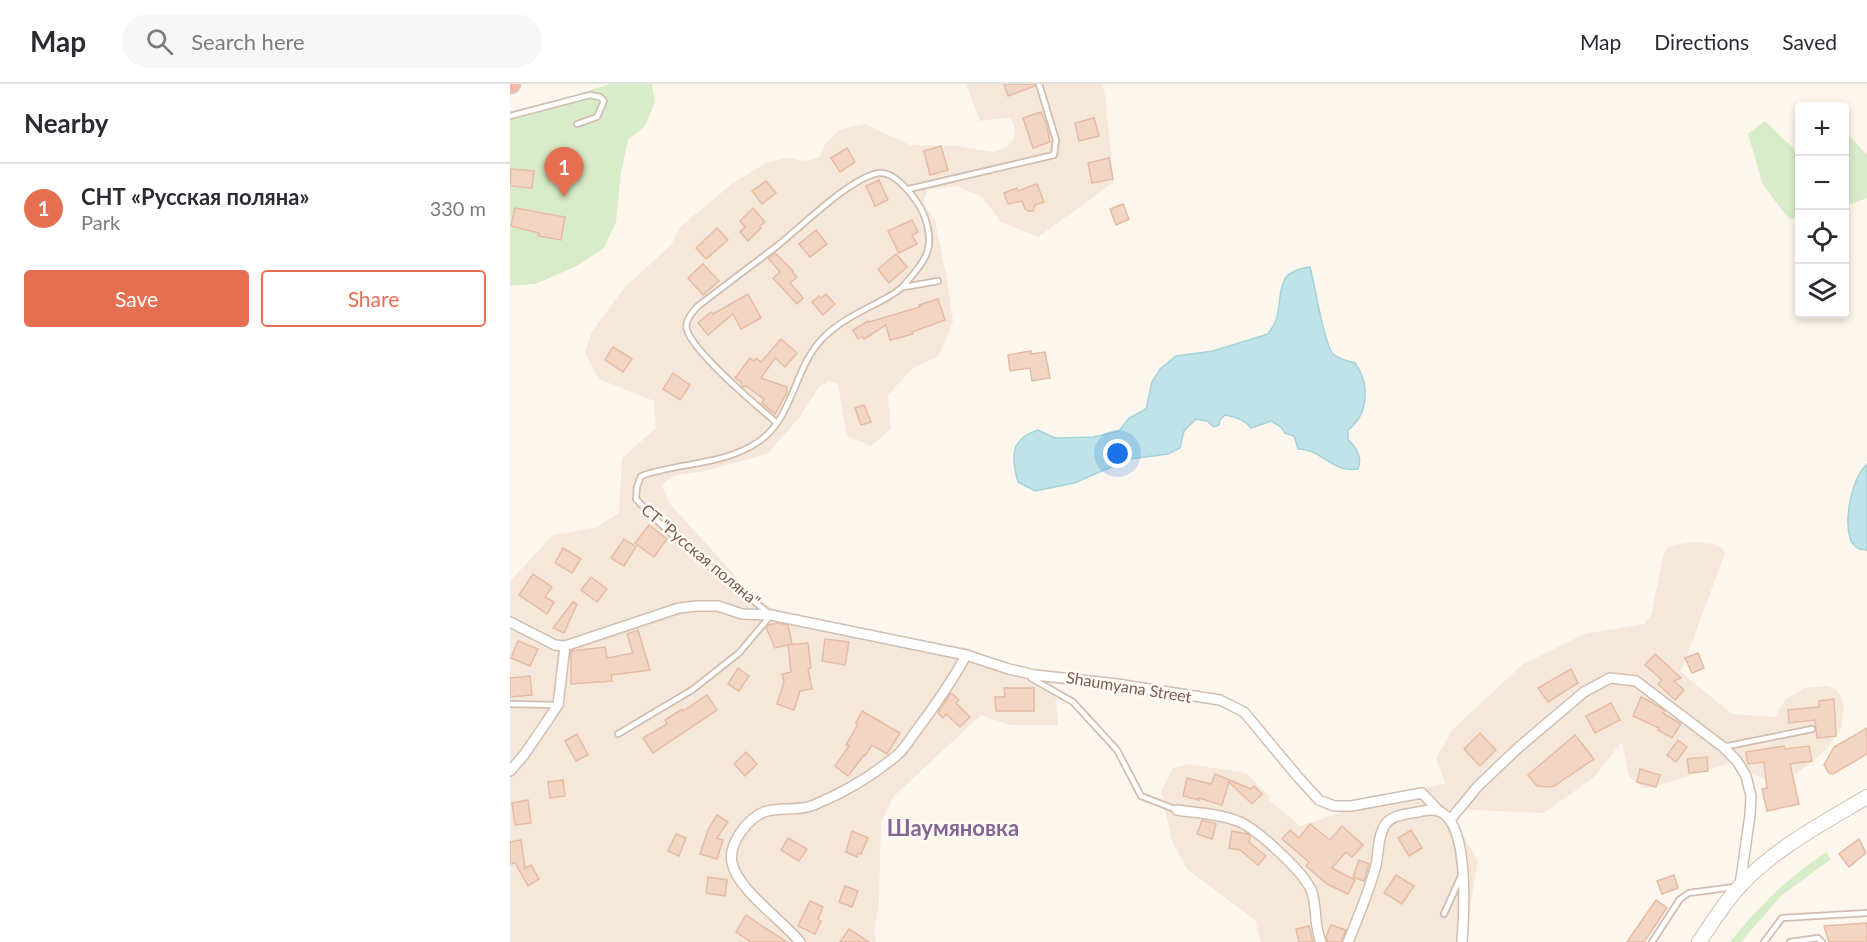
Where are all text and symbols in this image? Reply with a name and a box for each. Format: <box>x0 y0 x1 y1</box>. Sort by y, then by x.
search box <box>122 14 542 68</box>
text: Map <box>30 24 86 58</box>
icon: search <box>143 25 176 58</box>
text: Search here <box>191 28 305 55</box>
text: Map <box>1580 29 1621 54</box>
text: Directions <box>1654 29 1749 54</box>
text: Saved <box>1782 29 1837 54</box>
map controls <box>1795 102 1849 318</box>
button: + <box>1795 102 1849 156</box>
text: Nearby <box>24 107 109 139</box>
pin: 1 <box>544 147 584 197</box>
button: − <box>1795 156 1849 210</box>
text: СНТ «Русская поляна» <box>81 183 310 210</box>
text: 1 <box>38 196 49 220</box>
text: 330 m <box>430 196 486 220</box>
text: Park <box>81 210 120 234</box>
button: locate <box>1795 210 1849 264</box>
button: layers <box>1795 264 1849 318</box>
button: Save <box>24 270 249 327</box>
button: Share <box>261 270 486 327</box>
your location <box>1103 439 1132 468</box>
street label: СТ "Русская поляна" <box>638 499 764 610</box>
street label: Shaumyana Street <box>1065 667 1193 706</box>
district label: Шаумяновка <box>887 814 1019 841</box>

